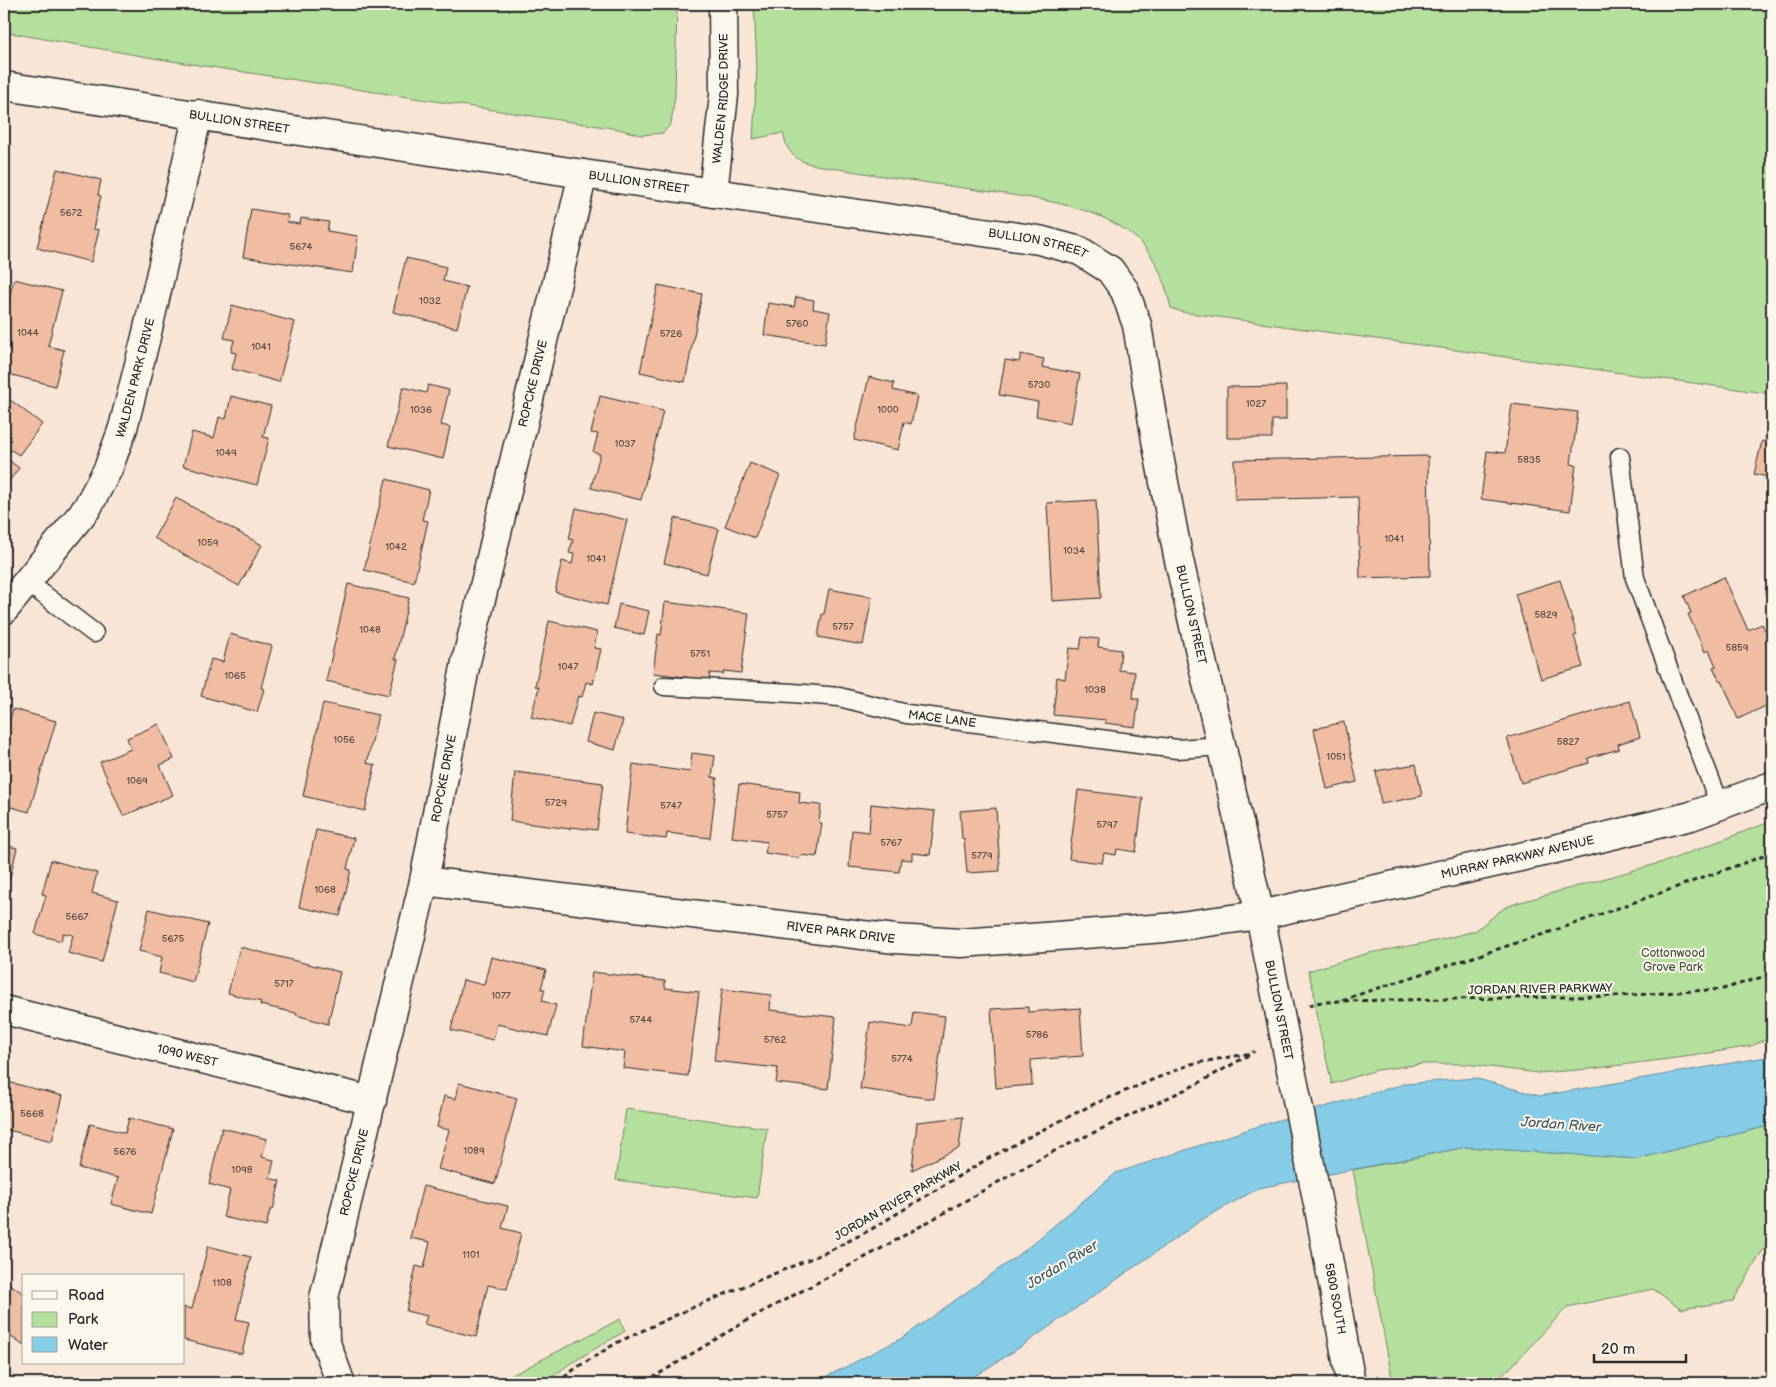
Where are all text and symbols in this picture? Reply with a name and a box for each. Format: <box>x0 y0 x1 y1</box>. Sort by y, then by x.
street label: WALDEN RIDGE DRIVE <box>709 33 732 164</box>
street label: BULLION STREET <box>188 107 291 137</box>
street label: BULLION STREET <box>587 168 691 197</box>
house number: 5672 <box>60 207 82 219</box>
street label: BULLION STREET <box>987 226 1091 262</box>
house number: 5674 <box>290 241 312 253</box>
house number: 1032 <box>419 295 441 307</box>
street label: WALDEN PARK DRIVE <box>113 317 158 440</box>
house number: 5760 <box>786 318 808 330</box>
house number: 1044 <box>17 327 39 339</box>
house number: 5726 <box>660 328 682 340</box>
street label: ROPCKE DRIVE <box>516 338 551 429</box>
house number: 1041 <box>251 341 271 353</box>
house number: 5730 <box>1028 379 1050 391</box>
house number: 1027 <box>1246 398 1266 410</box>
house number: 1036 <box>410 404 432 416</box>
house number: 1000 <box>877 404 899 416</box>
house number: 1037 <box>615 438 635 450</box>
house number: 1049 <box>215 447 237 459</box>
house number: 5835 <box>1517 454 1541 466</box>
house number: 1041 <box>1384 533 1404 545</box>
house number: 1059 <box>197 537 219 549</box>
house number: 1042 <box>385 541 407 553</box>
house number: 1034 <box>1063 545 1085 557</box>
house number: 1041 <box>586 553 606 565</box>
street label: BULLION STREET <box>1172 564 1210 667</box>
house number: 5829 <box>1534 609 1558 621</box>
house number: 5757 <box>832 621 854 633</box>
house number: 1048 <box>359 624 381 636</box>
house number: 5859 <box>1725 642 1749 654</box>
house number: 5751 <box>690 648 710 660</box>
house number: 1047 <box>558 661 578 673</box>
house number: 1065 <box>224 670 246 682</box>
house number: 1038 <box>1084 684 1106 696</box>
street label: MACE LANE <box>907 707 977 731</box>
street label: ROPCKE DRIVE <box>428 733 460 824</box>
house number: 1056 <box>333 734 355 746</box>
house number: 5827 <box>1557 736 1579 748</box>
house number: 1051 <box>1326 751 1346 763</box>
house number: 1069 <box>126 775 148 787</box>
house number: 5729 <box>545 797 567 809</box>
house number: 5747 <box>660 800 682 812</box>
house number: 5757 <box>766 809 788 821</box>
house number: 5797 <box>1096 819 1118 831</box>
street label: MURRAY PARKWAY AVENUE <box>1440 833 1596 882</box>
house number: 5767 <box>880 837 902 849</box>
house number: 5779 <box>971 850 993 862</box>
house number: 1068 <box>314 884 336 896</box>
house number: 5667 <box>66 911 89 923</box>
street label: RIVER PARK DRIVE <box>786 919 896 947</box>
house number: 5675 <box>162 933 185 945</box>
park label: Cottonwood Grove Park <box>1641 946 1705 975</box>
street label: BULLION STREET <box>1261 959 1296 1062</box>
house number: 5717 <box>274 978 294 990</box>
street label: JORDAN RIVER PARKWAY <box>1467 981 1614 998</box>
house number: 1077 <box>491 990 511 1002</box>
house number: 5744 <box>630 1014 652 1026</box>
house number: 5786 <box>1026 1029 1048 1041</box>
house number: 5762 <box>764 1034 786 1046</box>
street label: 1090 WEST <box>156 1041 220 1071</box>
house number: 5774 <box>891 1053 913 1065</box>
house number: 5668 <box>20 1108 44 1120</box>
water label: Jordan River <box>1519 1113 1602 1136</box>
street label: ROPCKE DRIVE <box>337 1127 372 1217</box>
house number: 1089 <box>463 1145 485 1157</box>
house number: 5676 <box>114 1146 136 1158</box>
street label: JORDAN RIVER PARKWAY <box>832 1158 966 1244</box>
house number: 1098 <box>231 1164 253 1176</box>
water label: Jordan River <box>1023 1236 1102 1293</box>
house number: 1101 <box>462 1249 480 1261</box>
street label: 5800 SOUTH <box>1321 1262 1349 1336</box>
legend <box>22 1274 185 1364</box>
house number: 1108 <box>212 1277 232 1289</box>
text: Road <box>68 1286 104 1305</box>
text: Park <box>68 1310 99 1329</box>
scale bar <box>1594 1332 1686 1364</box>
text: Water <box>68 1336 108 1355</box>
text: 20 m <box>1601 1340 1635 1359</box>

